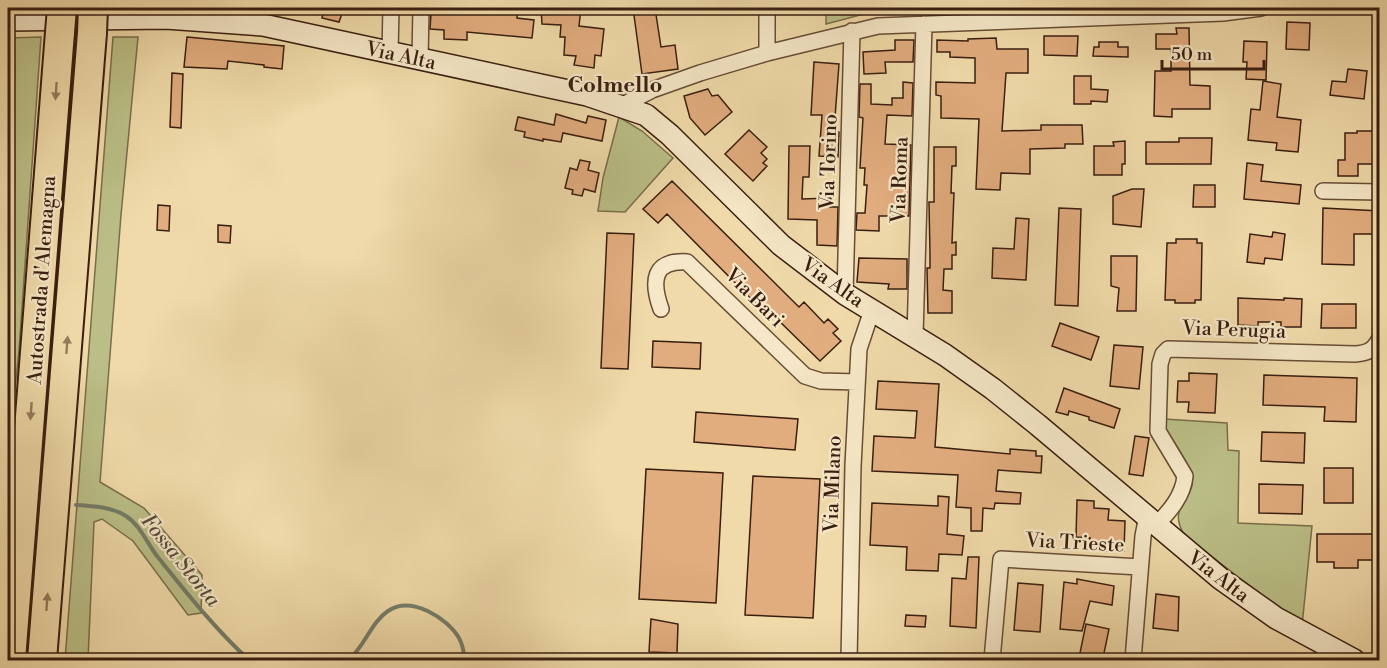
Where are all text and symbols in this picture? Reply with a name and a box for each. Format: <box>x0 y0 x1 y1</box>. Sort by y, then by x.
scale bar <box>1162 33 1264 71</box>
street label: Via Alta <box>362 37 439 76</box>
text: 50 m <box>1171 43 1213 66</box>
district label: Colmello <box>567 72 663 99</box>
one-way arrow <box>51 81 60 100</box>
street label: Via Torino <box>815 113 844 212</box>
street label: Via Roma <box>886 135 915 225</box>
street label: Autostrada d'Alemagna <box>23 174 62 386</box>
street label: Via Alta <box>795 252 869 314</box>
street label: Via Bari <box>718 262 789 333</box>
street label: Via Perugia <box>1180 316 1287 345</box>
one-way arrow <box>62 335 72 354</box>
one-way arrow <box>26 401 35 420</box>
street label: Via Milano <box>819 435 848 534</box>
water label: Fossa Storta <box>135 509 226 613</box>
street label: Via Trieste <box>1024 528 1125 559</box>
street label: Via Alta <box>1181 545 1255 609</box>
one-way arrow <box>42 593 52 612</box>

